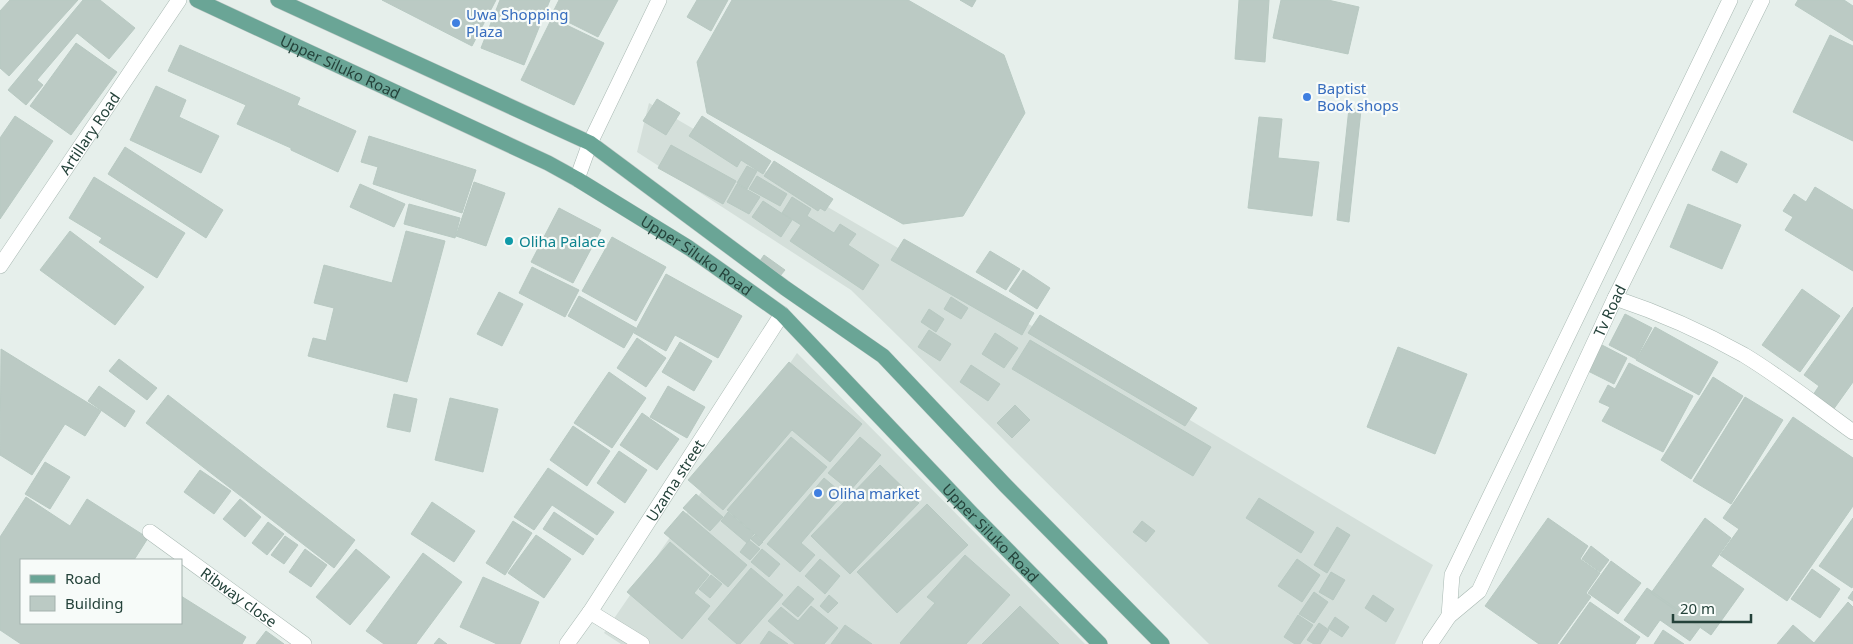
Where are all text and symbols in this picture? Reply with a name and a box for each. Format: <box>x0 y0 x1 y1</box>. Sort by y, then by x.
place label: Uwa Shopping Plaza <box>466 4 568 41</box>
marker: Uwa Shopping Plaza <box>450 17 462 29</box>
street label: Upper Siluko Road <box>277 30 404 103</box>
place label: Baptist Book shops <box>1317 78 1399 115</box>
street label: Artillary Road <box>54 88 124 178</box>
marker: Baptist Book shops <box>1301 91 1313 103</box>
street label: Upper Siluko Road <box>637 211 756 300</box>
place label: Oliha Palace <box>519 231 605 251</box>
marker: Oliha Palace <box>503 235 515 247</box>
street label: Tv Road <box>1588 281 1630 340</box>
street label: Uzama street <box>641 435 709 525</box>
street label: Upper Siluko Road <box>938 479 1043 586</box>
place label: Oliha market <box>828 483 920 503</box>
marker: Oliha market <box>812 487 824 499</box>
legend <box>20 559 182 624</box>
street label: Ribway close <box>197 562 281 631</box>
text: Road <box>65 568 101 588</box>
scale bar <box>1673 592 1750 624</box>
text: Building <box>65 593 123 613</box>
text: 20 m <box>1680 598 1715 618</box>

